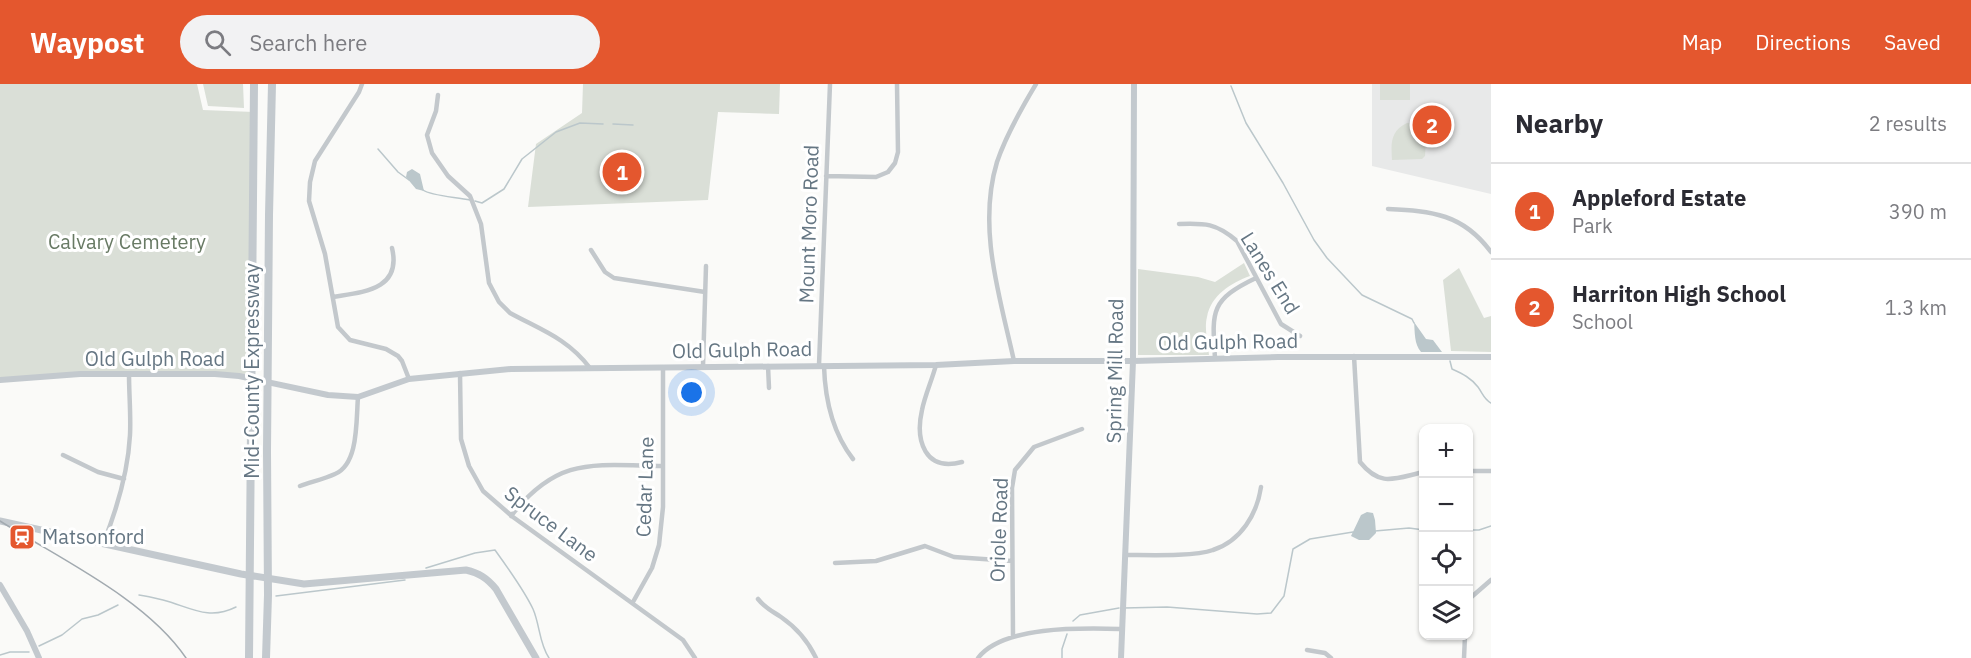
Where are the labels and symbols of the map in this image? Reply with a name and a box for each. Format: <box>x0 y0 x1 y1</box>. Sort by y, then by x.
pin: 2 <box>1412 102 1452 147</box>
street label: Mount Moro Road <box>792 144 825 304</box>
pin: 1 <box>602 150 642 194</box>
street label: Lanes End <box>1235 227 1306 319</box>
park label: Calvary Cemetery <box>48 228 206 255</box>
street label: Mid-County Expressway <box>238 263 265 479</box>
street label: Spring Mill Road <box>1100 298 1129 444</box>
street label: Old Gulph Road <box>1158 327 1298 356</box>
street label: Old Gulph Road <box>672 335 812 364</box>
street label: Old Gulph Road <box>85 345 225 372</box>
your location <box>677 378 706 407</box>
street label: Cedar Lane <box>629 436 660 538</box>
street label: Oriole Road <box>983 477 1014 583</box>
street label: Spruce Lane <box>499 480 604 568</box>
station icon: Matsonford <box>7 522 37 552</box>
place label: Matsonford <box>42 523 145 550</box>

